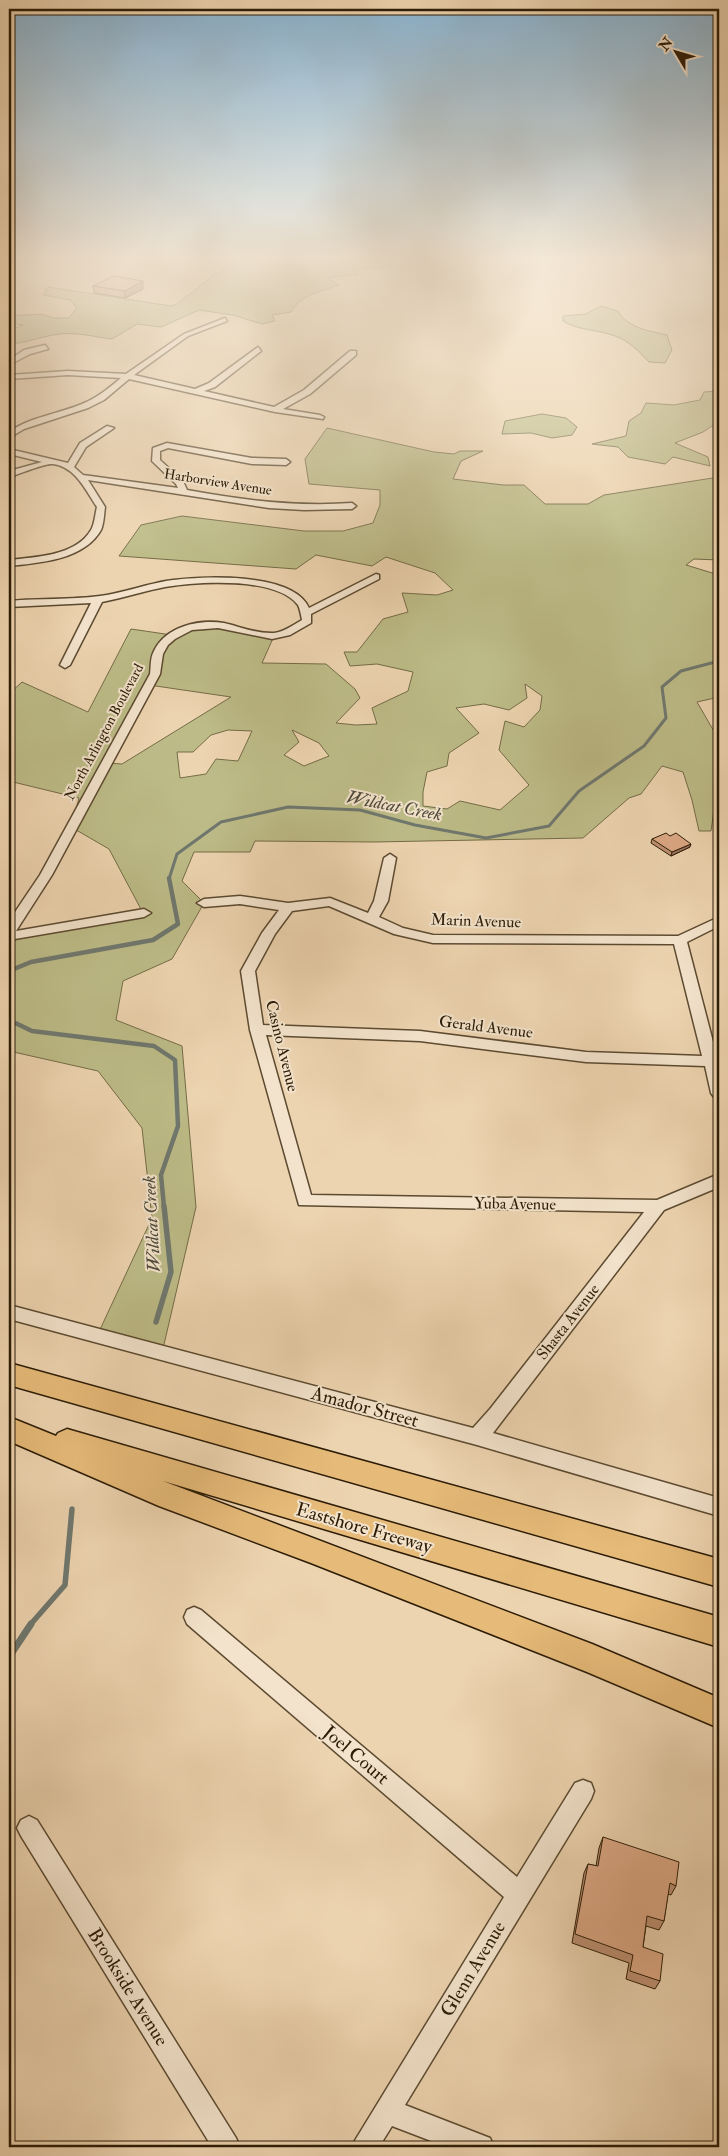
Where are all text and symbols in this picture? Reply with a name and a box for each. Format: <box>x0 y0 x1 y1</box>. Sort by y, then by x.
north arrow <box>650 28 700 78</box>
text: N <box>655 34 677 55</box>
street label: Harborview Avenue <box>163 465 273 499</box>
street label: North Arlington Boulevard <box>61 661 147 803</box>
water label: Wildcat Creek <box>344 785 444 827</box>
street label: Marin Avenue <box>431 909 522 933</box>
street label: Casino Avenue <box>261 998 303 1094</box>
street label: Gerald Avenue <box>438 1011 534 1043</box>
water label: Wildcat Creek <box>138 1175 166 1273</box>
street label: Yuba Avenue <box>474 1193 556 1215</box>
street label: Shasta Avenue <box>532 1280 604 1364</box>
street label: Amador Street <box>308 1381 421 1433</box>
street label: Eastshore Freeway <box>293 1497 436 1559</box>
street label: Joel Court <box>317 1720 394 1790</box>
street label: Glenn Avenue <box>435 1917 511 2021</box>
street label: Brookside Avenue <box>82 1924 174 2050</box>

